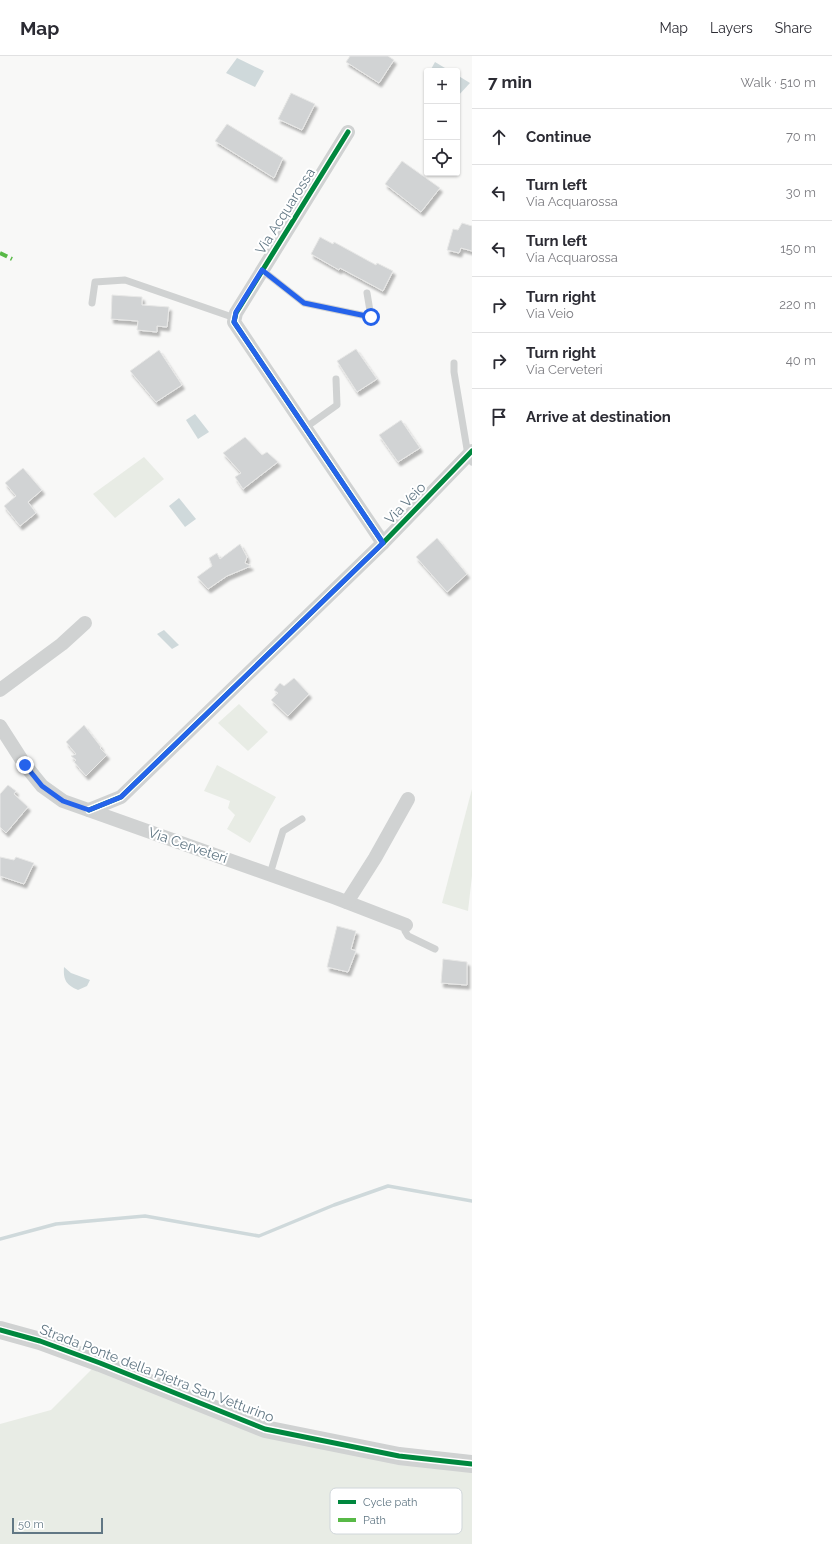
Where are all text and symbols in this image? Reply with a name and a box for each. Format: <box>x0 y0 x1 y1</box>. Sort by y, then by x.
text: Map <box>20 17 59 39</box>
text: Map <box>660 20 688 36</box>
text: Layers <box>710 20 753 36</box>
text: Share <box>775 20 812 36</box>
map controls <box>424 68 460 176</box>
button: + <box>424 68 460 104</box>
text: 7 min <box>488 72 532 92</box>
text: Walk · 510 m <box>741 75 816 90</box>
button: − <box>424 104 460 140</box>
icon: ahead <box>488 126 510 148</box>
text: Continue <box>526 128 591 146</box>
text: 70 m <box>786 129 816 144</box>
button: locate <box>424 140 460 176</box>
street label: Via Acquarossa <box>252 165 318 257</box>
text: Turn left <box>526 176 587 194</box>
icon: left <box>488 182 510 204</box>
text: 30 m <box>786 185 816 200</box>
text: Via Acquarossa <box>526 194 618 209</box>
text: Turn left <box>526 232 587 250</box>
icon: left <box>488 238 510 260</box>
text: 150 m <box>780 241 816 256</box>
text: Via Acquarossa <box>526 250 618 265</box>
text: Turn right <box>526 288 596 306</box>
icon: right <box>488 294 510 316</box>
text: 220 m <box>779 297 816 312</box>
text: Via Veio <box>526 306 574 321</box>
route start <box>362 308 380 326</box>
text: Turn right <box>526 344 596 362</box>
icon: right <box>488 350 510 372</box>
text: 40 m <box>786 353 816 368</box>
text: Via Cerveteri <box>526 362 603 377</box>
icon: arrive <box>488 406 510 428</box>
text: Arrive at destination <box>526 408 671 426</box>
street label: Via Veio <box>381 479 429 527</box>
route end <box>16 756 34 774</box>
street label: Via Cerveteri <box>146 824 230 866</box>
street label: Strada Ponte della Pietra San Vetturino <box>38 1321 276 1425</box>
legend <box>330 1488 462 1534</box>
text: Cycle path <box>363 1496 417 1509</box>
text: Path <box>363 1514 386 1527</box>
scale bar <box>12 1516 103 1535</box>
text: 50 m <box>18 1518 44 1531</box>

